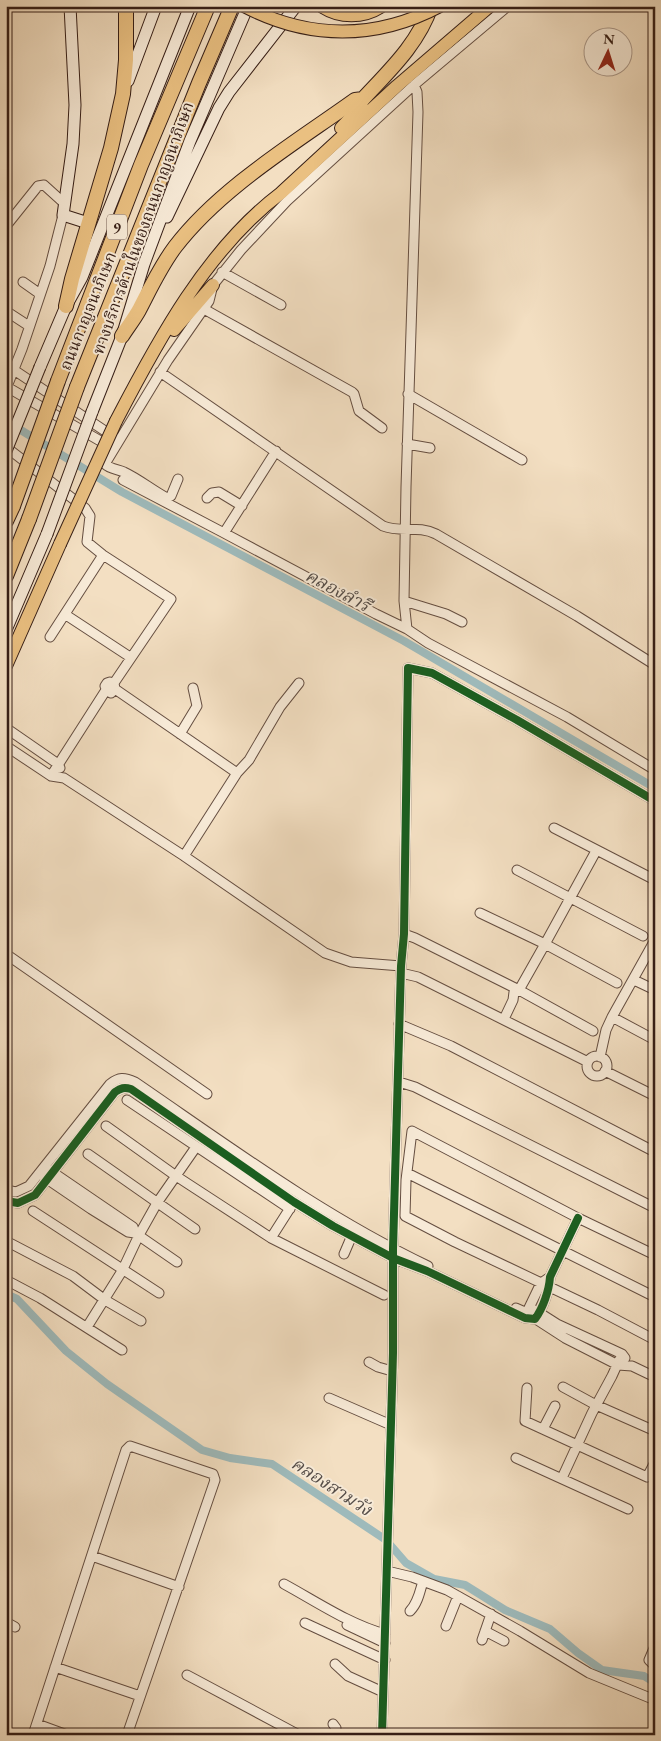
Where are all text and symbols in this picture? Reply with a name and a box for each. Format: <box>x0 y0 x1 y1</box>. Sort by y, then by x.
north arrow <box>584 28 634 78</box>
text: N <box>603 30 616 48</box>
street label: ทางบริการด้านในของถนนกาญจนาภิเษก <box>88 99 198 357</box>
road number: 9 <box>107 214 127 240</box>
street label: ถนนกาญจนาภิเษก <box>55 249 121 373</box>
water label: คลองลำรี <box>302 563 377 618</box>
water label: คลองสามวัง <box>287 1451 378 1521</box>

